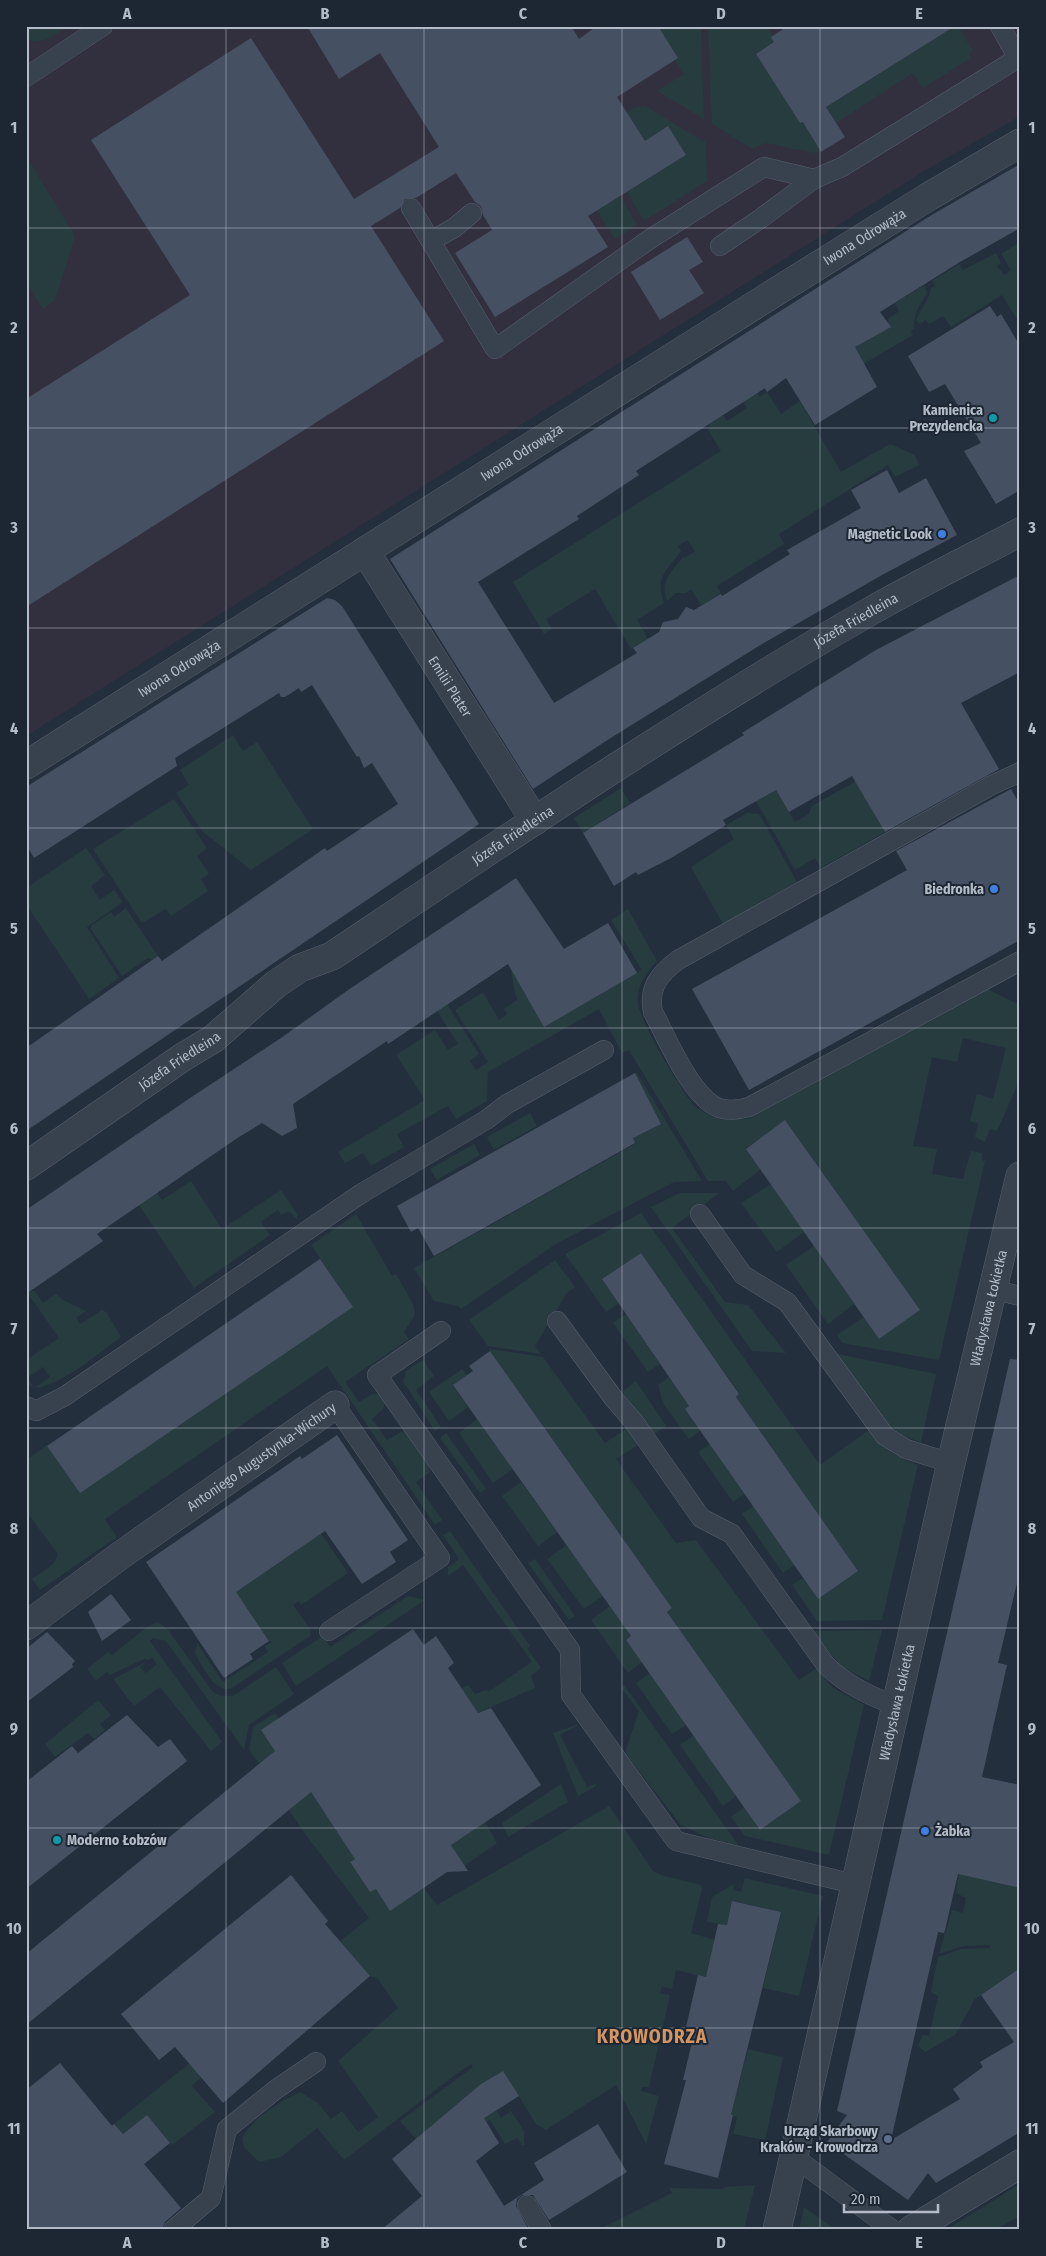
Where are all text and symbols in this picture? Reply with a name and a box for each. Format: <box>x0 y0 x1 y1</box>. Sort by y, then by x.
text: A <box>122 4 132 23</box>
text: B <box>321 4 330 23</box>
text: C <box>519 4 528 23</box>
text: D <box>716 4 726 23</box>
text: E <box>915 4 923 23</box>
text: 1 <box>11 118 17 137</box>
text: 1 <box>1029 118 1035 137</box>
street label: Iwona Odrowąża <box>820 205 909 269</box>
text: 2 <box>9 318 18 337</box>
text: 2 <box>1027 318 1036 337</box>
place label: Kamienica Prezydencka <box>910 402 983 435</box>
marker: Kamienica Prezydencka <box>987 412 999 424</box>
street label: Iwona Odrowąża <box>478 420 566 485</box>
text: 3 <box>9 518 18 537</box>
text: 3 <box>1027 518 1036 537</box>
place label: Magnetic Look <box>848 526 933 543</box>
marker: Magnetic Look <box>936 528 948 540</box>
street label: Józefa Friedleina <box>811 590 901 651</box>
street label: Iwona Odrowąża <box>135 636 224 701</box>
street label: Emilii Plater <box>424 653 475 720</box>
text: 4 <box>10 719 18 738</box>
text: 4 <box>1028 719 1036 738</box>
street label: Józefa Friedleina <box>469 802 557 869</box>
place label: Biedronka <box>924 881 984 898</box>
marker: Biedronka <box>988 883 1000 895</box>
text: 5 <box>10 919 18 938</box>
text: 5 <box>1028 919 1036 938</box>
street label: Józefa Friedleina <box>135 1028 224 1094</box>
text: 6 <box>10 1119 18 1138</box>
text: 6 <box>1028 1119 1036 1138</box>
street label: Władysława Łokietka <box>967 1248 1011 1368</box>
text: 7 <box>11 1319 18 1338</box>
text: 7 <box>1029 1319 1036 1338</box>
street label: Antoniego Augustynka-Wichury <box>184 1399 340 1515</box>
text: 8 <box>10 1519 19 1538</box>
text: 8 <box>1028 1519 1037 1538</box>
street label: Władysława Łokietka <box>876 1642 919 1762</box>
text: 9 <box>10 1719 18 1738</box>
text: 9 <box>1028 1719 1036 1738</box>
place label: Żabka <box>935 1822 970 1840</box>
marker: Żabka <box>919 1825 931 1837</box>
place label: Moderno Łobzów <box>67 1832 167 1849</box>
marker: Moderno Łobzów <box>51 1834 63 1846</box>
text: 10 <box>6 1919 22 1938</box>
text: 10 <box>1024 1919 1040 1938</box>
district label: KROWODRZA <box>597 2025 707 2048</box>
text: 11 <box>7 2119 21 2138</box>
text: 11 <box>1025 2119 1039 2138</box>
place label: Urząd Skarbowy Kraków - Krowodrza <box>760 2123 878 2156</box>
marker: Urząd Skarbowy Kraków - Krowodrza <box>882 2133 894 2145</box>
scale bar <box>844 2181 937 2213</box>
text: 20 m <box>851 2190 881 2208</box>
text: A <box>122 2233 132 2252</box>
text: B <box>321 2233 330 2252</box>
text: C <box>519 2233 528 2252</box>
text: D <box>716 2233 726 2252</box>
text: E <box>915 2233 923 2252</box>

